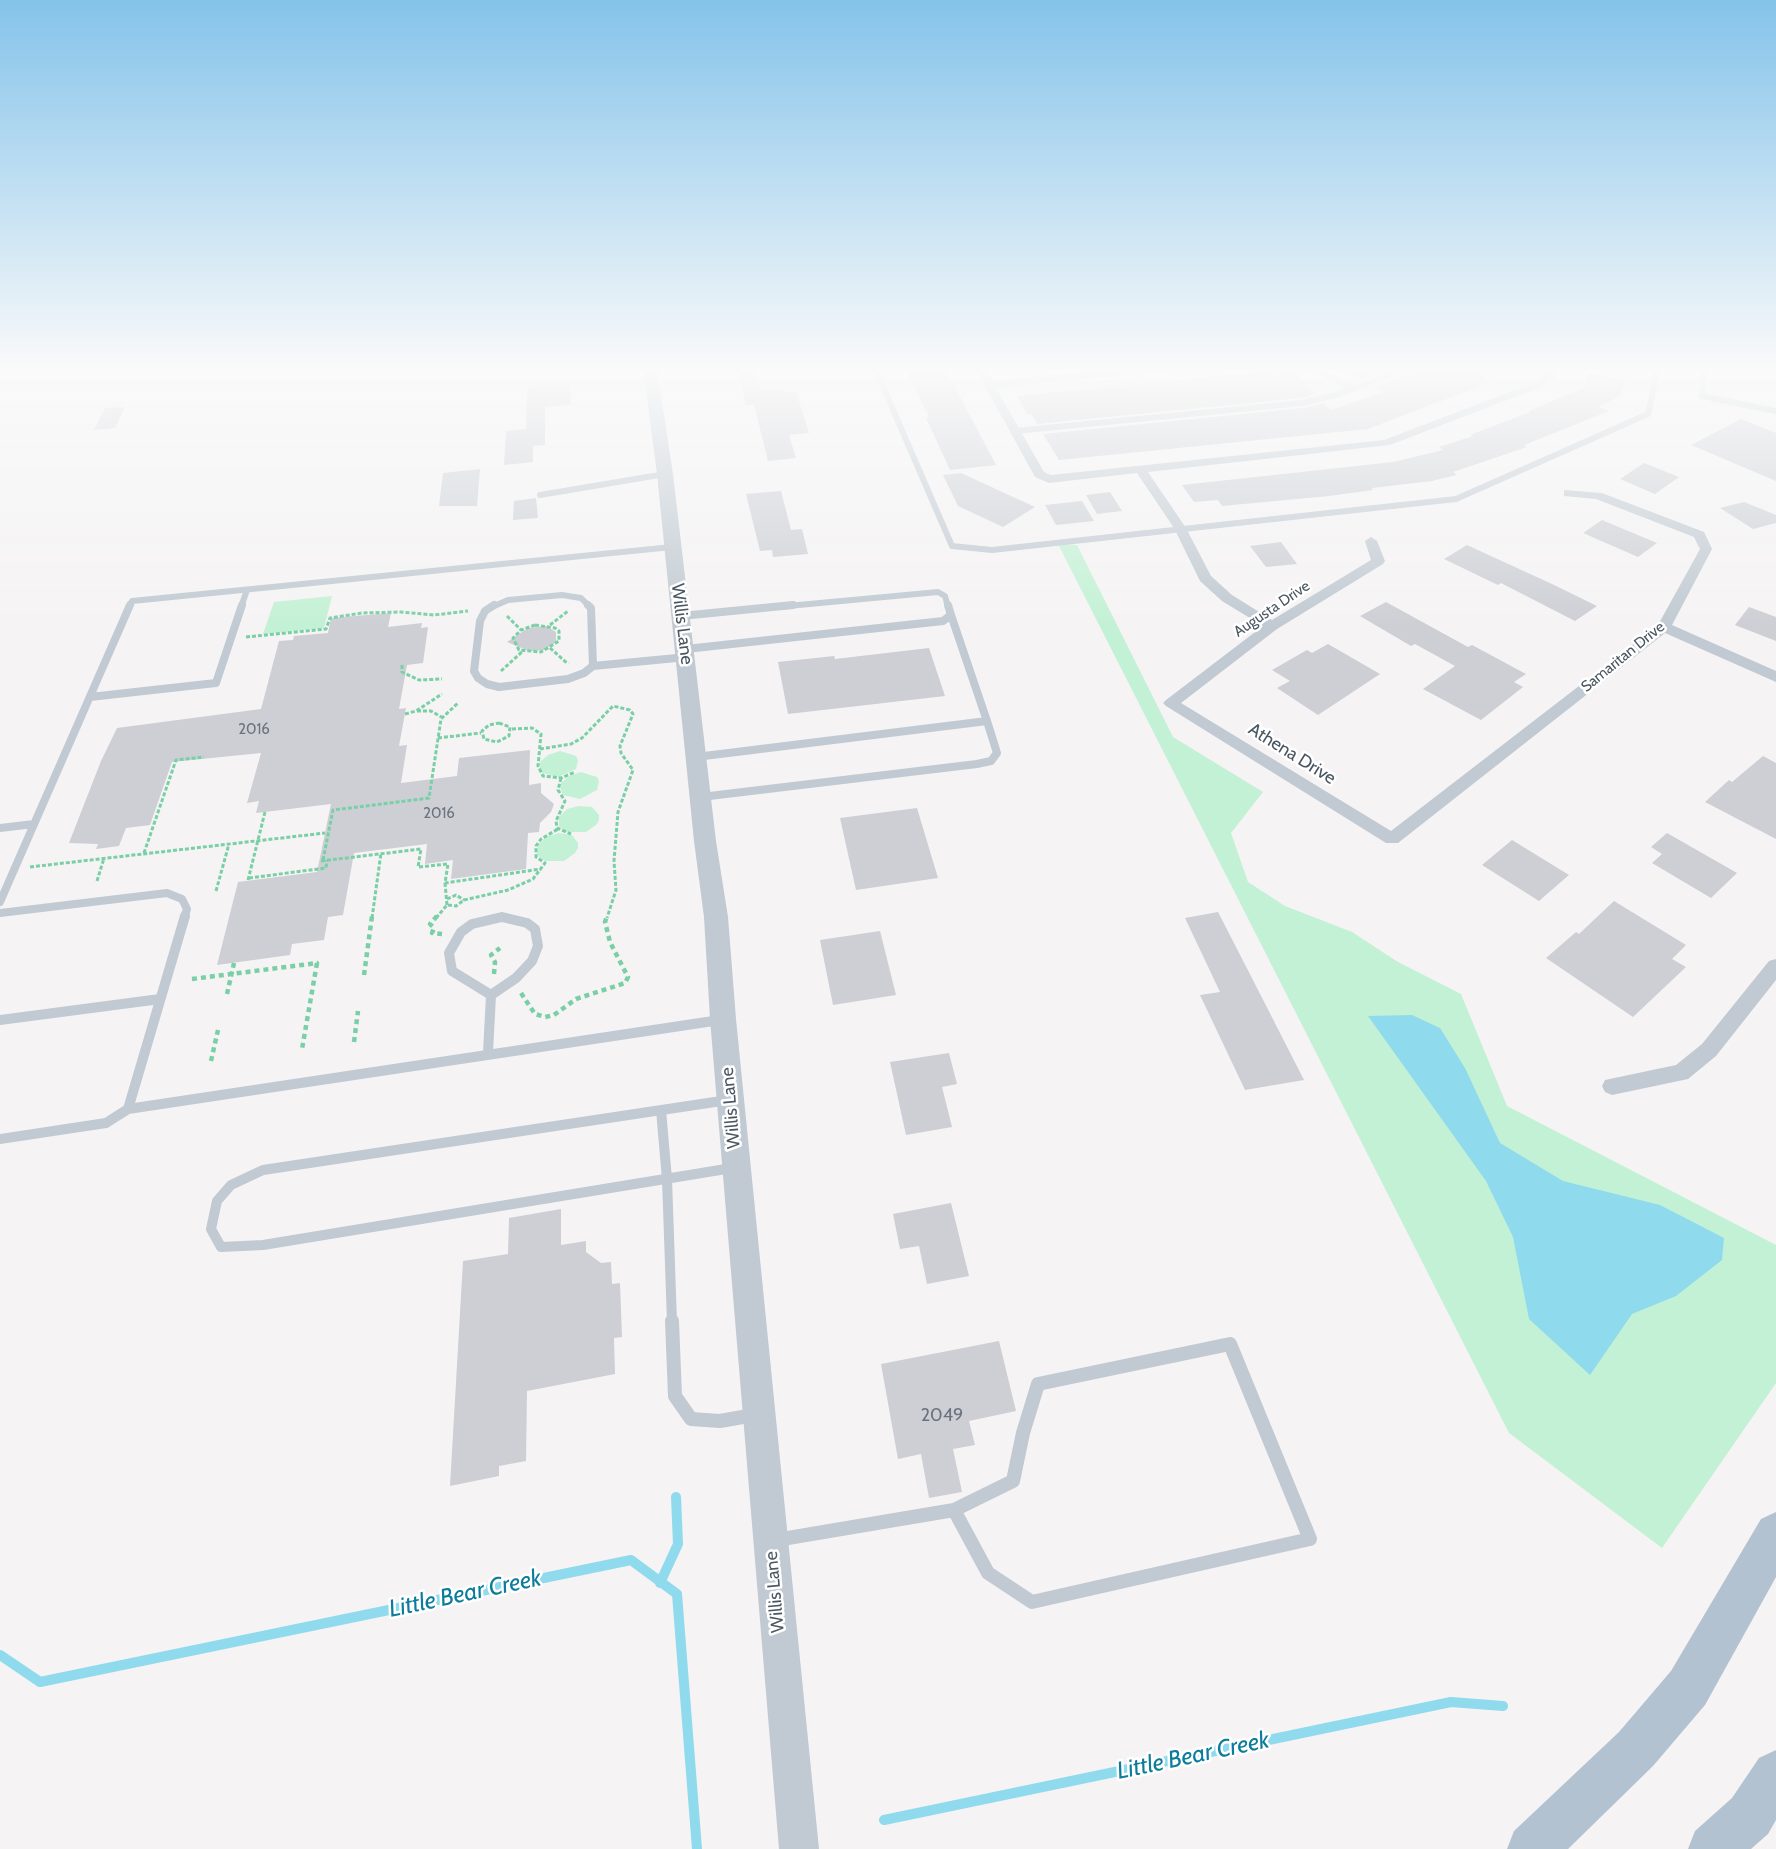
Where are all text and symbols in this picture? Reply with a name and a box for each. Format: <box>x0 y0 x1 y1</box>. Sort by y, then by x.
street label: Augusta Drive <box>1231 577 1313 641</box>
street label: Willis Lane <box>666 582 698 666</box>
street label: Samaritan Drive <box>1578 618 1668 696</box>
street label: Athena Drive <box>1244 719 1340 789</box>
house number: 2016 <box>238 721 270 739</box>
house number: 2016 <box>423 805 455 823</box>
street label: Willis Lane <box>717 1066 745 1150</box>
house number: 2049 <box>921 1405 963 1427</box>
street label: Willis Lane <box>761 1550 789 1634</box>
water label: Little Bear Creek <box>386 1564 544 1624</box>
water label: Little Bear Creek <box>1114 1726 1272 1786</box>

